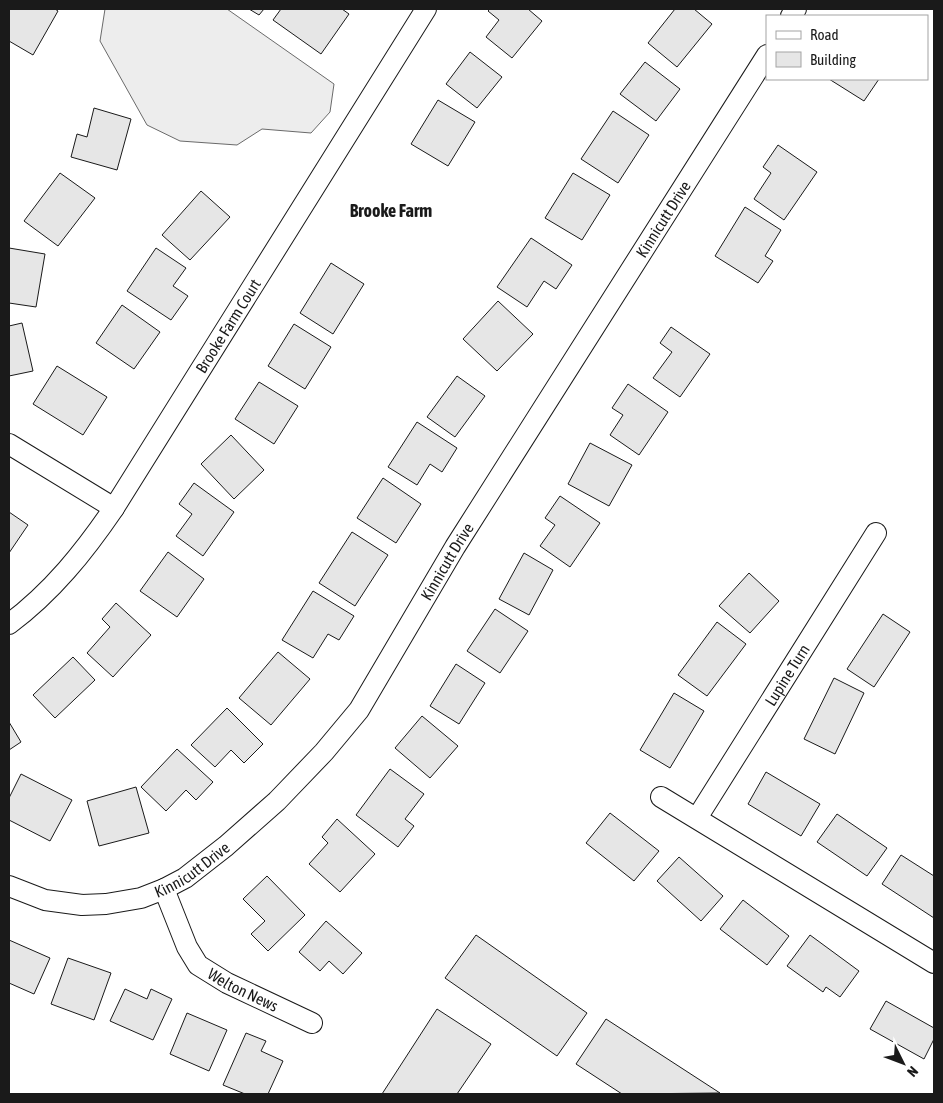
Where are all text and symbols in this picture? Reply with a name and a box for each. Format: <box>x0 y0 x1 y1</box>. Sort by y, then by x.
legend <box>766 15 928 80</box>
text: Road <box>810 26 839 43</box>
text: Building <box>810 51 856 68</box>
street label: Kinnicutt Drive <box>632 178 694 261</box>
district label: Brooke Farm <box>350 200 432 221</box>
street label: Brooke Farm Court <box>192 275 264 376</box>
street label: Kinnicutt Drive <box>417 520 477 603</box>
street label: Lupine Turn <box>761 641 813 709</box>
street label: Kinnicutt Drive <box>152 838 233 901</box>
street label: Welton News <box>205 964 281 1015</box>
north arrow <box>878 1038 928 1088</box>
text: N <box>904 1063 921 1080</box>

